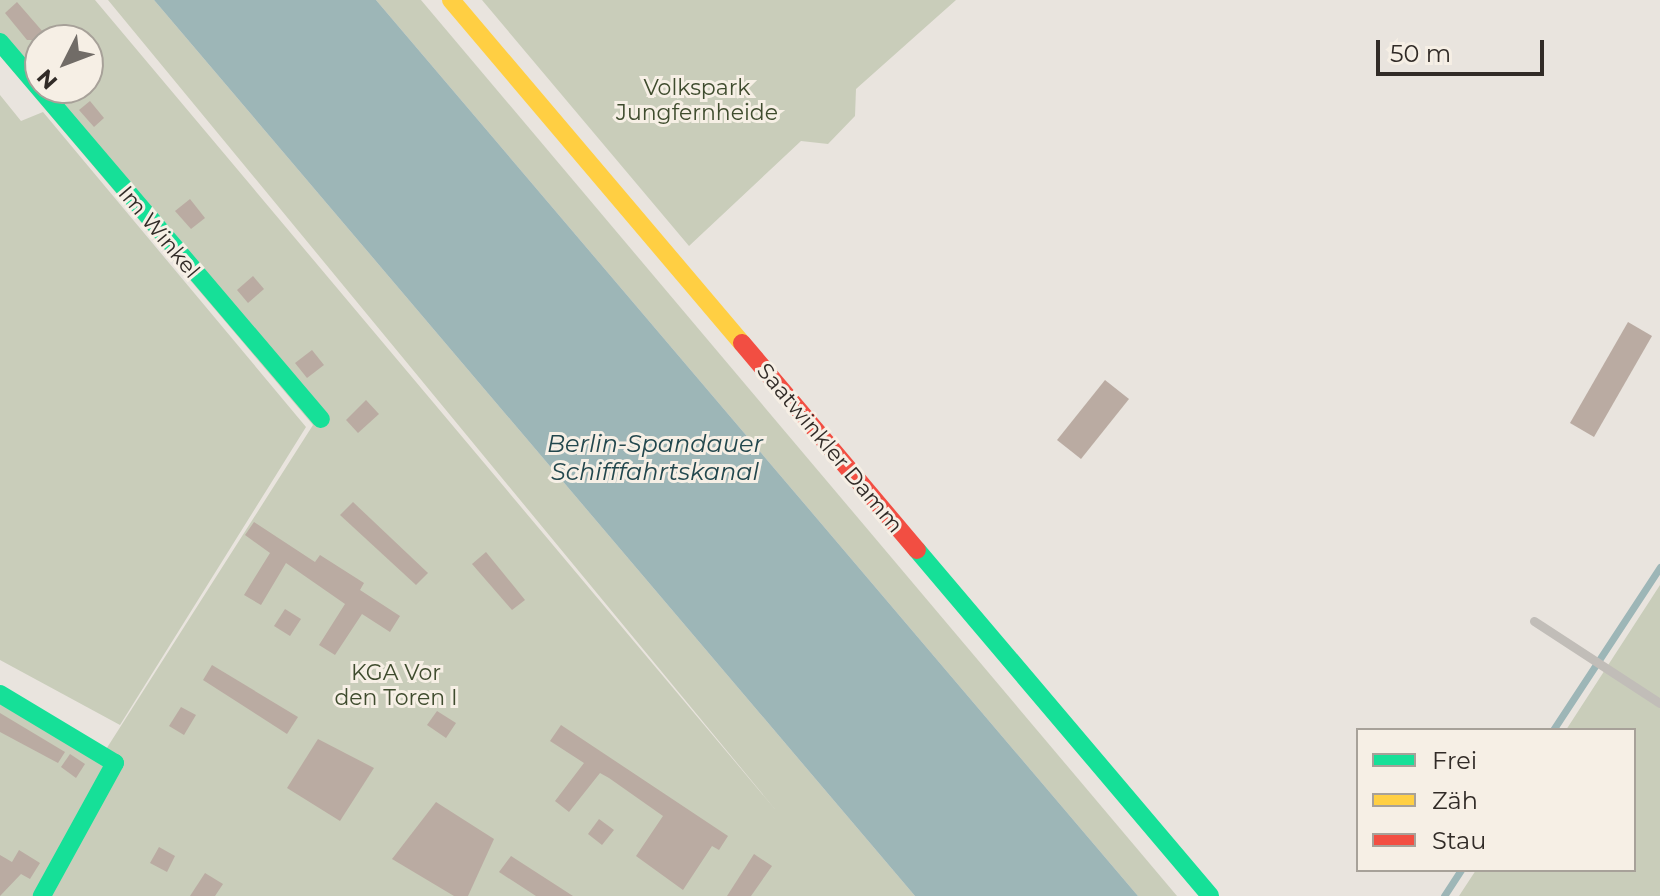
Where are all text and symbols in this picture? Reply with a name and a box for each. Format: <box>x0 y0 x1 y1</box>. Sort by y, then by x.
north arrow <box>24 24 104 104</box>
scale bar <box>1380 24 1548 74</box>
text: 50 m <box>1390 39 1451 68</box>
text: N <box>31 63 63 95</box>
park label: Volkspark Jungfernheide <box>616 74 778 126</box>
street label: Im Winkel <box>113 180 205 284</box>
street label: Saatwinkler Damm <box>751 358 909 538</box>
water label: Berlin-Spandauer Schifffahrtskanal <box>547 430 763 486</box>
park label: KGA Vor den Toren I <box>334 659 458 710</box>
legend <box>1356 728 1636 872</box>
text: Frei <box>1432 746 1477 775</box>
text: Zäh <box>1432 786 1478 815</box>
text: Stau <box>1432 826 1486 855</box>

